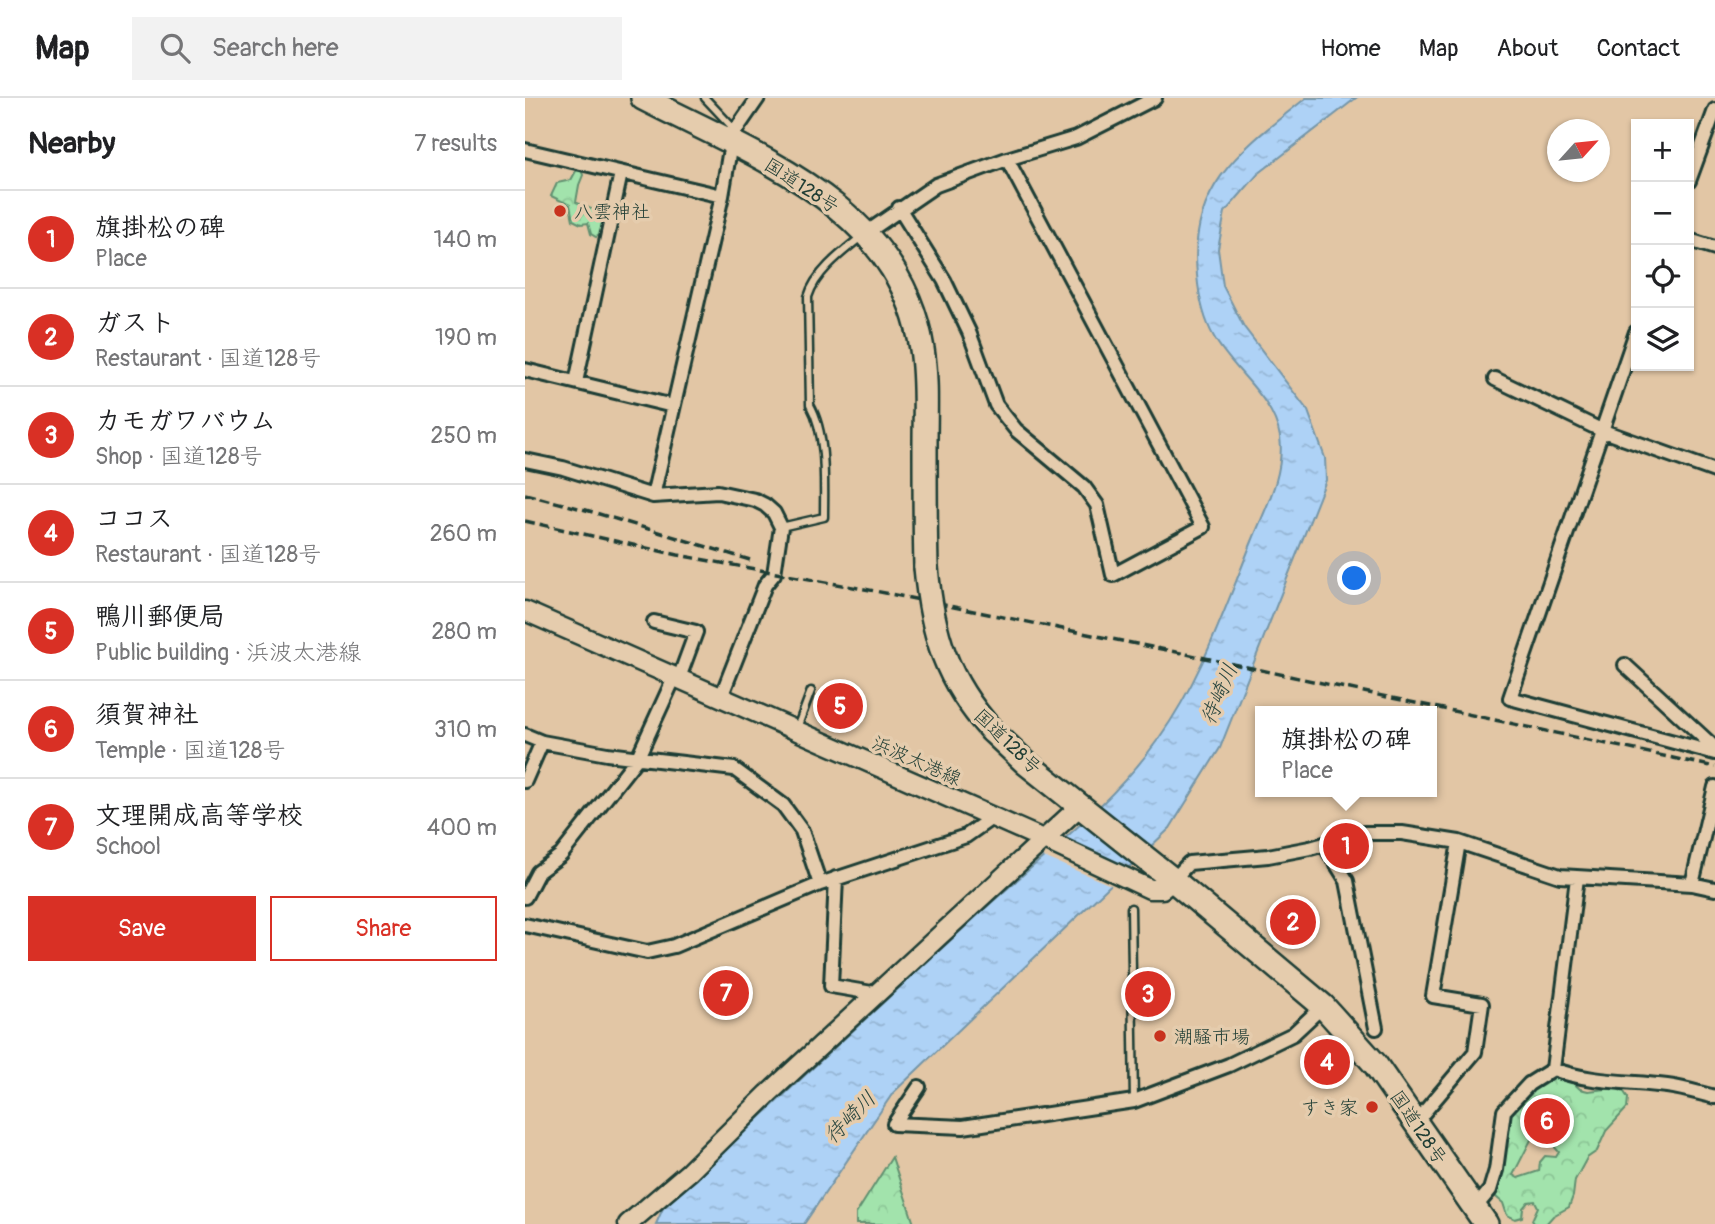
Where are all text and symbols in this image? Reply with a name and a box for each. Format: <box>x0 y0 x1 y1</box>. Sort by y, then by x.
search box <box>132 17 622 80</box>
text: Map <box>35 28 90 69</box>
icon: search <box>156 29 194 67</box>
text: Search here <box>212 32 339 64</box>
text: Home <box>1320 34 1381 63</box>
text: Map <box>1419 34 1459 63</box>
text: About <box>1497 34 1559 63</box>
text: Contact <box>1597 34 1680 63</box>
north arrow <box>1547 119 1610 182</box>
map controls <box>1631 119 1694 371</box>
button: + <box>1631 119 1694 182</box>
text: Nearby <box>28 125 115 162</box>
text: 7 results <box>414 129 497 158</box>
street label: 国道128号 <box>759 153 843 219</box>
button: − <box>1631 182 1694 245</box>
place label: 八雲神社 <box>574 200 650 224</box>
marker: 八雲神社 <box>552 203 568 219</box>
text: 旗掛松の碑 <box>95 212 225 244</box>
text: 1 <box>47 225 56 254</box>
text: 140 m <box>434 225 497 254</box>
text: Place <box>95 244 147 273</box>
button: locate <box>1631 245 1694 308</box>
text: ガスト <box>95 307 176 339</box>
button: layers <box>1631 308 1694 371</box>
text: 2 <box>45 323 57 352</box>
text: 190 m <box>435 323 497 352</box>
text: Restaurant · 国道128号 <box>95 344 321 373</box>
text: カモガワバウム <box>95 405 276 437</box>
text: 3 <box>45 421 57 450</box>
text: 250 m <box>431 421 497 450</box>
text: Shop · 国道128号 <box>95 442 263 471</box>
text: ココス <box>95 503 173 535</box>
text: 4 <box>44 519 58 548</box>
text: 260 m <box>430 519 497 548</box>
text: Restaurant · 国道128号 <box>95 540 321 569</box>
your location <box>1337 561 1371 595</box>
text: 鴨川郵便局 <box>95 601 225 633</box>
text: 5 <box>45 617 57 646</box>
text: 280 m <box>431 617 497 646</box>
text: Public building · 浜波太港線 <box>95 638 361 667</box>
water label: 待崎川 <box>1195 660 1244 728</box>
pin: 5 <box>817 680 863 732</box>
text: 須賀神社 <box>95 699 199 731</box>
street label: 国道128号 <box>969 704 1046 780</box>
popup <box>1255 706 1437 797</box>
text: 6 <box>44 715 58 744</box>
text: 310 m <box>434 715 497 744</box>
text: 旗掛松の碑 <box>1281 724 1411 756</box>
street label: 浜波太港線 <box>868 731 965 791</box>
text: Temple · 国道128号 <box>95 736 285 765</box>
text: Place <box>1281 756 1333 785</box>
text: 文理開成高等学校 <box>95 800 303 832</box>
text: 7 <box>45 813 57 842</box>
text: 400 m <box>427 813 497 842</box>
pin: 1 <box>1323 820 1369 872</box>
text: School <box>95 832 161 861</box>
button: Save <box>28 896 256 961</box>
button: Share <box>270 896 497 961</box>
pin: 2 <box>1270 896 1316 948</box>
pin: 7 <box>703 967 749 1019</box>
pin: 3 <box>1125 968 1171 1020</box>
place label: 潮騒市場 <box>1174 1025 1250 1049</box>
marker: 潮騒市場 <box>1152 1028 1168 1044</box>
pin: 4 <box>1304 1036 1350 1088</box>
water label: 待崎川 <box>819 1086 882 1149</box>
street label: 国道128号 <box>1385 1086 1452 1169</box>
pin: 6 <box>1524 1095 1570 1147</box>
place label: すき家 <box>1301 1096 1358 1120</box>
marker: すき家 <box>1364 1099 1380 1115</box>

